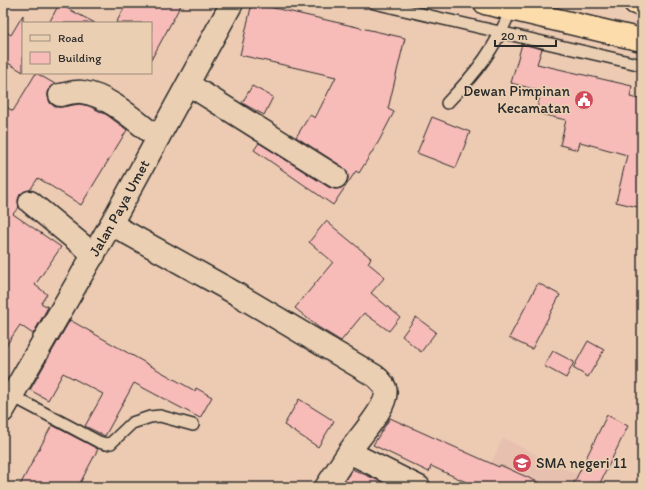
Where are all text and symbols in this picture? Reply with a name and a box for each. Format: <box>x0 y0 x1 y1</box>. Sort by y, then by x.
legend <box>22 22 152 74</box>
scale bar <box>495 22 556 48</box>
text: 20 m <box>501 29 528 43</box>
text: Road <box>58 31 84 45</box>
text: Building <box>58 51 102 65</box>
place label: Dewan Pimpinan Kecamatan <box>463 82 571 117</box>
public building icon: Dewan Pimpinan Kecamatan <box>573 89 595 111</box>
street label: Jalan Paya Umet <box>85 156 154 260</box>
school or university icon: SMA negeri 11 <box>511 452 533 474</box>
place label: SMA negeri 11 <box>536 454 627 472</box>

